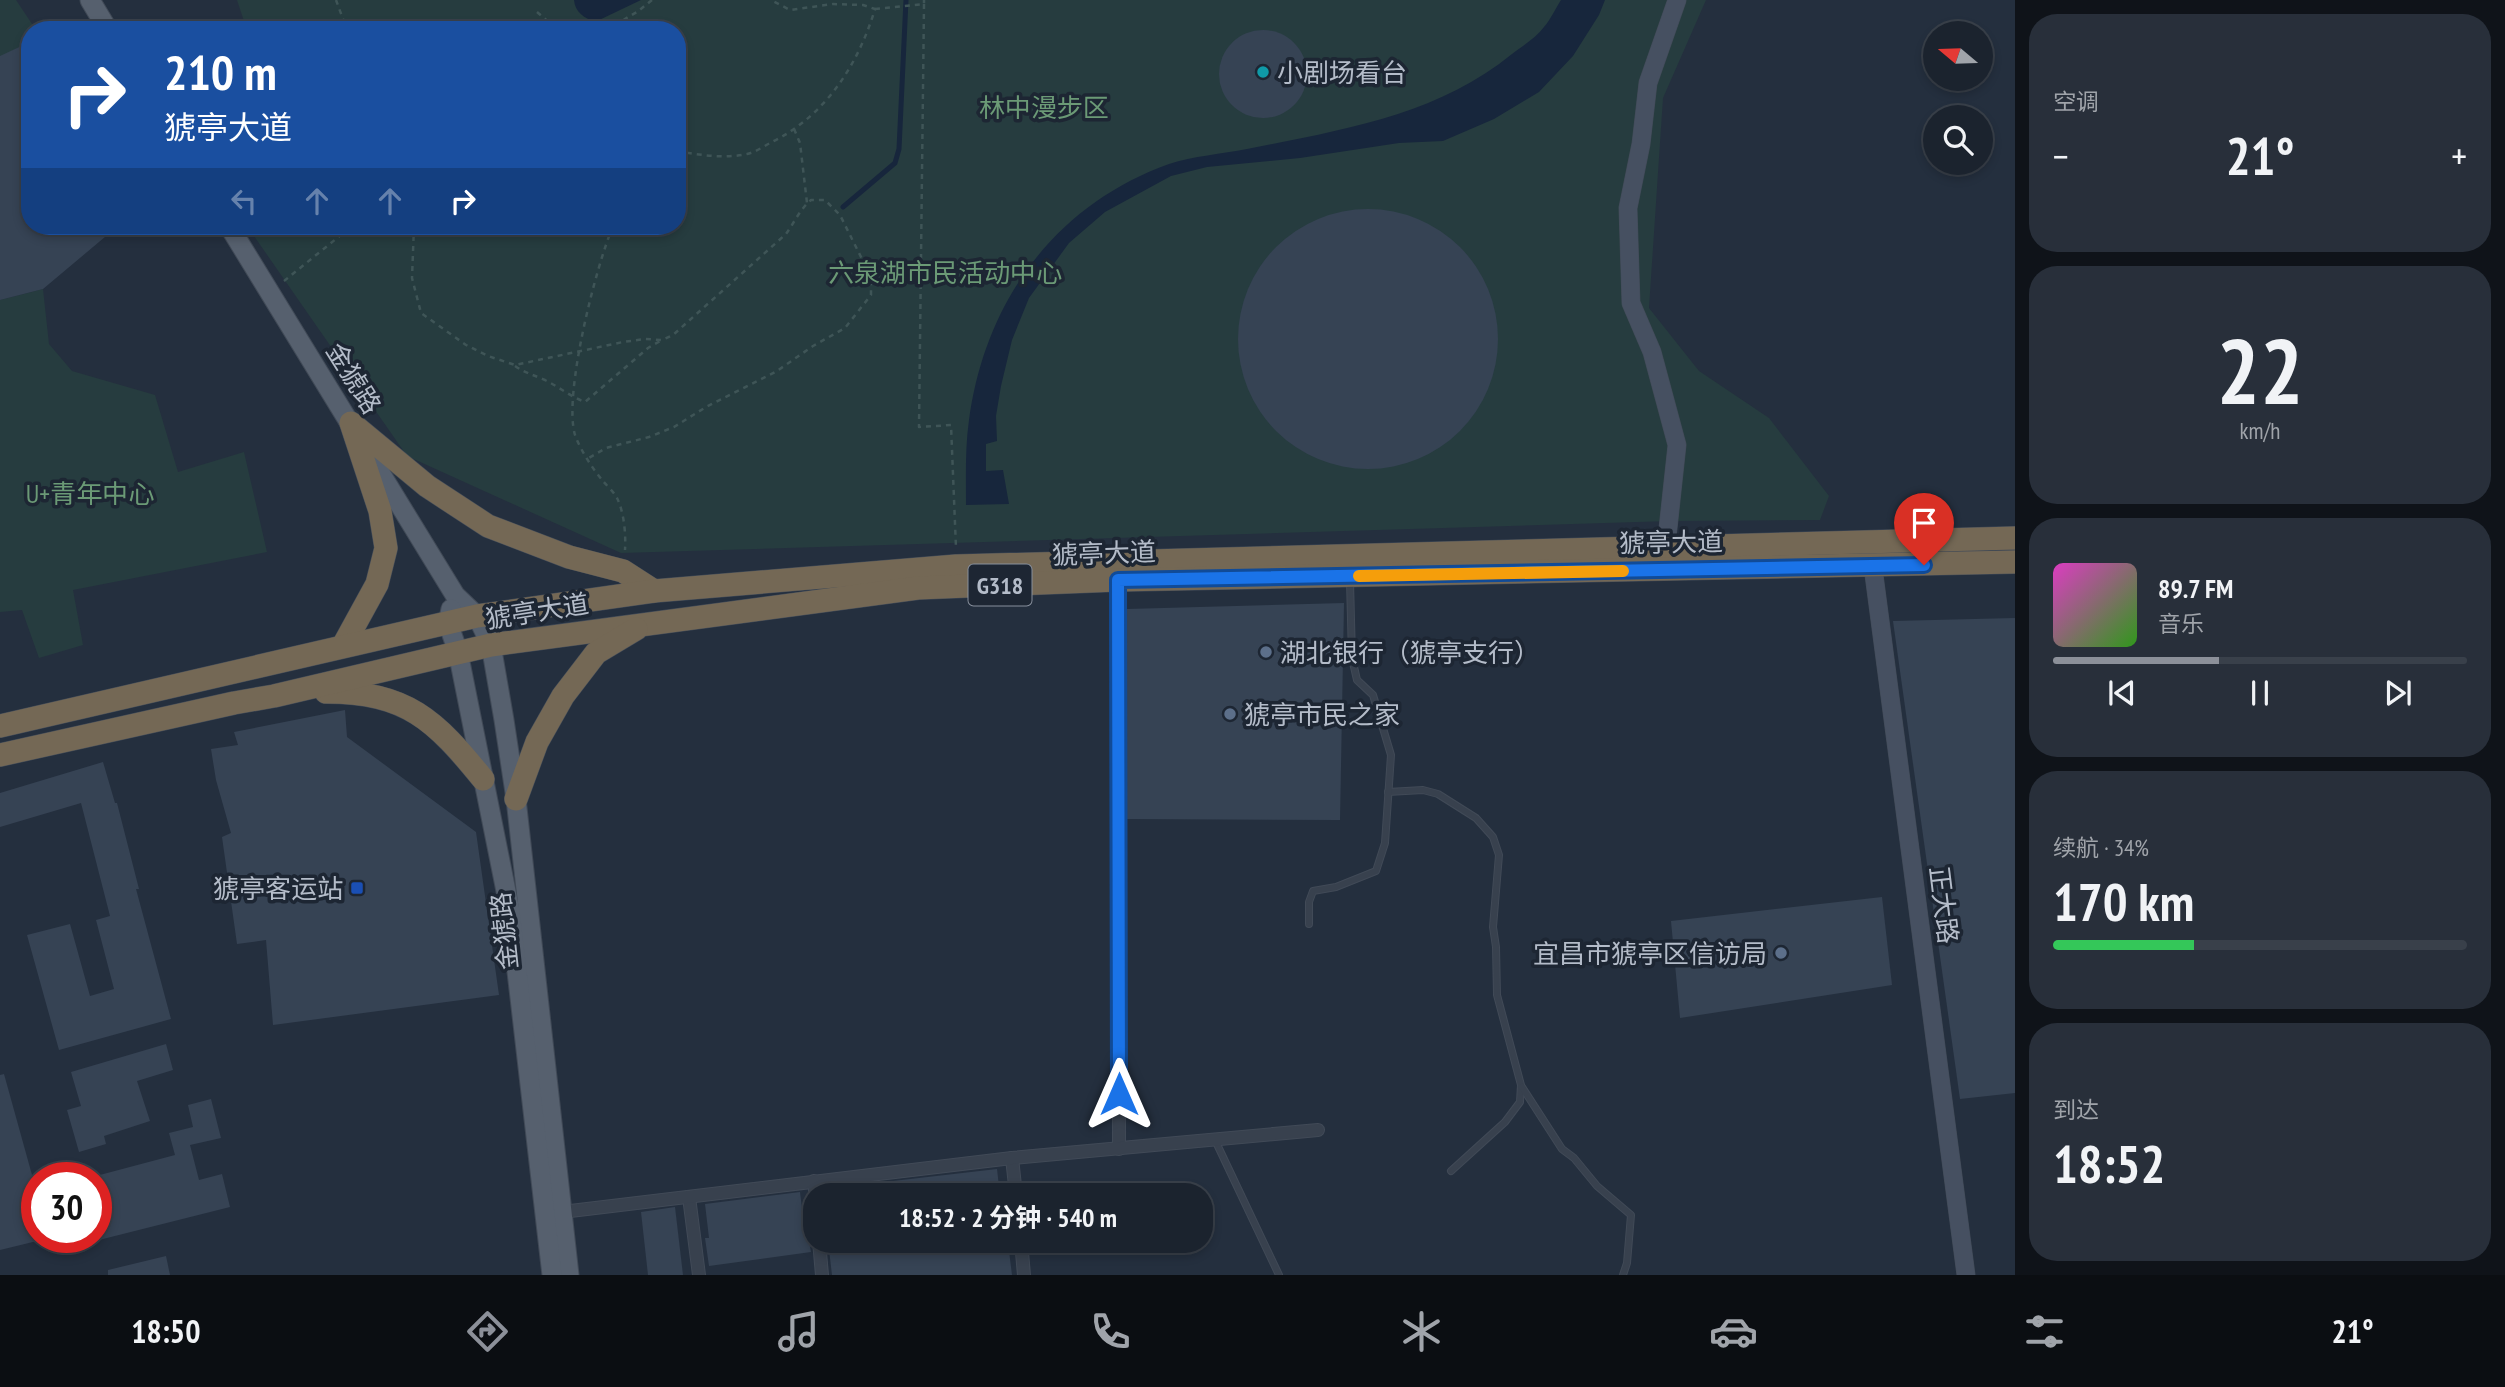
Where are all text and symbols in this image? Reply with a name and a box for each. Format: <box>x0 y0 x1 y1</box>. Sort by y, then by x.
north arrow <box>1923 21 1993 91</box>
map controls <box>1923 21 1993 175</box>
text: 210 m <box>164 40 277 104</box>
icon: right <box>49 49 140 140</box>
place label: 小剧场看台 <box>1277 56 1407 89</box>
marker: 小剧场看台 <box>1255 64 1271 80</box>
text: 空调 <box>2053 87 2099 116</box>
park label: 林中漫步区 <box>979 91 1109 124</box>
button: search <box>1923 105 1993 175</box>
text: 猇亭大道 <box>164 106 292 148</box>
text: 21° <box>2226 122 2294 189</box>
text: − <box>2053 131 2069 180</box>
text: + <box>2451 131 2467 180</box>
icon: left <box>225 182 263 220</box>
icon: ahead <box>298 182 336 220</box>
icon: ahead <box>371 182 409 220</box>
icon: right <box>444 182 482 220</box>
park label: 六泉湖市民活动中心 <box>828 256 1062 289</box>
text: 22 <box>2217 311 2304 429</box>
street label: 金猇路 <box>319 336 389 420</box>
text: km/h <box>2240 416 2280 445</box>
park label: U+青年中心 <box>26 477 154 510</box>
pin <box>1894 493 1954 565</box>
icon: arrive <box>1905 504 1943 542</box>
street label: 猇亭大道 <box>1619 525 1723 559</box>
street label: 猇亭大道 <box>1051 535 1157 571</box>
road number: G318 <box>968 564 1032 606</box>
text: 89.7 FM <box>2158 572 2233 605</box>
street label: 猇亭大道 <box>483 587 591 635</box>
text: 音乐 <box>2158 609 2204 638</box>
place label: 湖北银行（猇亭支行） <box>1280 636 1540 669</box>
marker: 湖北银行（猇亭支行） <box>1258 644 1274 660</box>
icon: previous <box>2103 674 2141 712</box>
icon: pause <box>2241 674 2279 712</box>
icon: next <box>2379 674 2417 712</box>
place label: 猇亭市民之家 <box>1244 698 1400 731</box>
marker: 猇亭市民之家 <box>1222 706 1238 722</box>
text: 续航 · 34% <box>2053 833 2149 862</box>
street label: 正大路 <box>1923 864 1965 946</box>
text: 170 km <box>2053 868 2194 935</box>
place label: 猇亭客运站 <box>213 872 343 905</box>
marker: 猇亭客运站 <box>349 880 365 896</box>
street label: 金猇路 <box>484 890 524 972</box>
place label: 宜昌市猇亭区信访局 <box>1533 937 1767 970</box>
marker: 宜昌市猇亭区信访局 <box>1773 945 1789 961</box>
position arrow <box>1082 1057 1156 1131</box>
text: 到达 <box>2053 1095 2099 1124</box>
text: 18:52 <box>2053 1130 2165 1197</box>
speed limit sign: 30 <box>21 1162 112 1253</box>
text: 18:52 · 2 分钟 · 540 m <box>899 1201 1117 1234</box>
icon: directions <box>463 1307 512 1356</box>
icon: music <box>774 1307 823 1356</box>
icon: phone <box>1086 1307 1135 1356</box>
icon: climate <box>1397 1307 1446 1356</box>
icon: car <box>1709 1307 1758 1356</box>
icon: filters <box>2020 1307 2069 1356</box>
text: 18:50 <box>131 1310 200 1352</box>
text: 21° <box>2332 1310 2374 1352</box>

